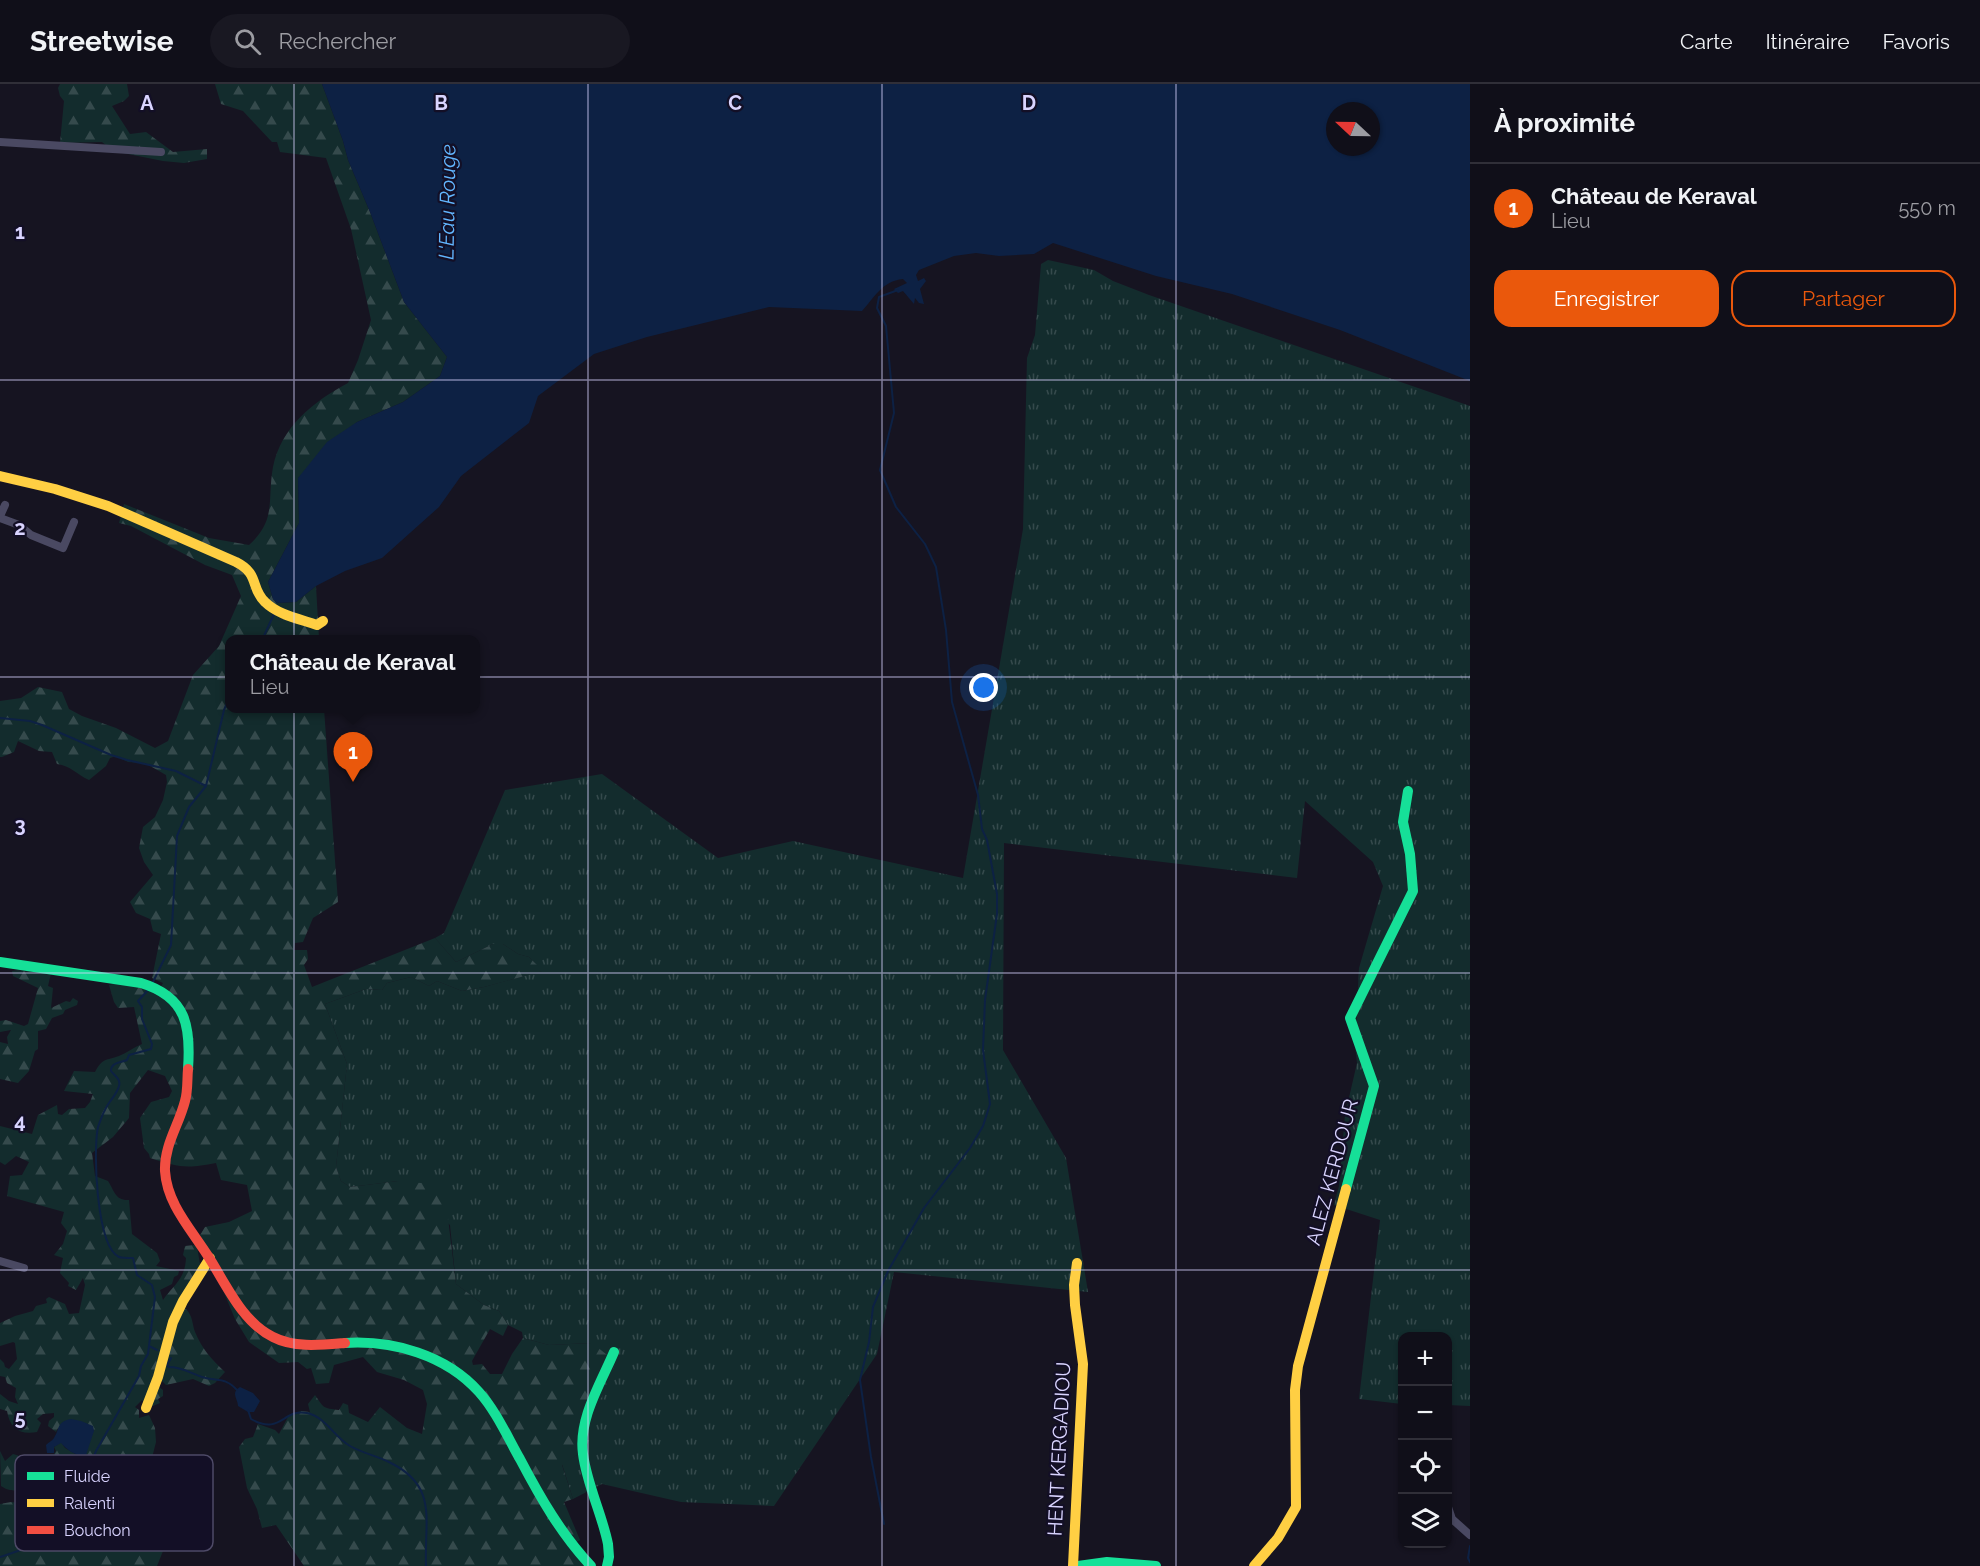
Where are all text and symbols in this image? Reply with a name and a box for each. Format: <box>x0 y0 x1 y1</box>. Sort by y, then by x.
search box <box>210 14 630 68</box>
text: Streetwise <box>30 25 174 58</box>
icon: search <box>231 25 264 58</box>
text: Rechercher <box>279 28 396 54</box>
text: Carte <box>1680 29 1732 54</box>
text: Itinéraire <box>1765 29 1849 54</box>
text: Favoris <box>1882 29 1950 54</box>
text: A <box>140 91 154 115</box>
text: B <box>434 91 448 115</box>
text: C <box>728 91 742 115</box>
text: D <box>1022 91 1036 115</box>
north arrow <box>1326 102 1380 156</box>
text: À proximité <box>1494 108 1635 138</box>
water label: L'Eau Rouge <box>433 144 461 260</box>
text: Château de Keraval <box>1551 183 1757 209</box>
text: 1 <box>1509 196 1518 220</box>
text: 550 m <box>1898 196 1956 220</box>
text: Lieu <box>1551 209 1591 233</box>
text: 1 <box>15 220 25 244</box>
button: Enregistrer <box>1494 270 1719 327</box>
button: Partager <box>1731 270 1956 327</box>
text: 2 <box>14 516 26 540</box>
popup <box>225 635 480 713</box>
text: Château de Keraval <box>250 649 455 675</box>
your location <box>969 673 998 702</box>
text: Lieu <box>250 675 289 699</box>
pin: 1 <box>334 732 372 782</box>
text: 3 <box>14 813 26 837</box>
street label: ALEZ KERDOUR <box>1301 1096 1363 1248</box>
text: 4 <box>14 1109 26 1133</box>
map controls <box>1398 1332 1452 1548</box>
button: + <box>1398 1332 1452 1386</box>
street label: HENT KERGADIOU <box>1042 1361 1076 1537</box>
button: − <box>1398 1386 1452 1440</box>
text: 5 <box>14 1406 26 1430</box>
button: locate <box>1398 1440 1452 1494</box>
legend <box>15 1455 213 1551</box>
text: Fluide <box>64 1467 110 1486</box>
text: Ralenti <box>64 1494 115 1513</box>
button: layers <box>1398 1494 1452 1548</box>
text: Bouchon <box>64 1521 131 1540</box>

